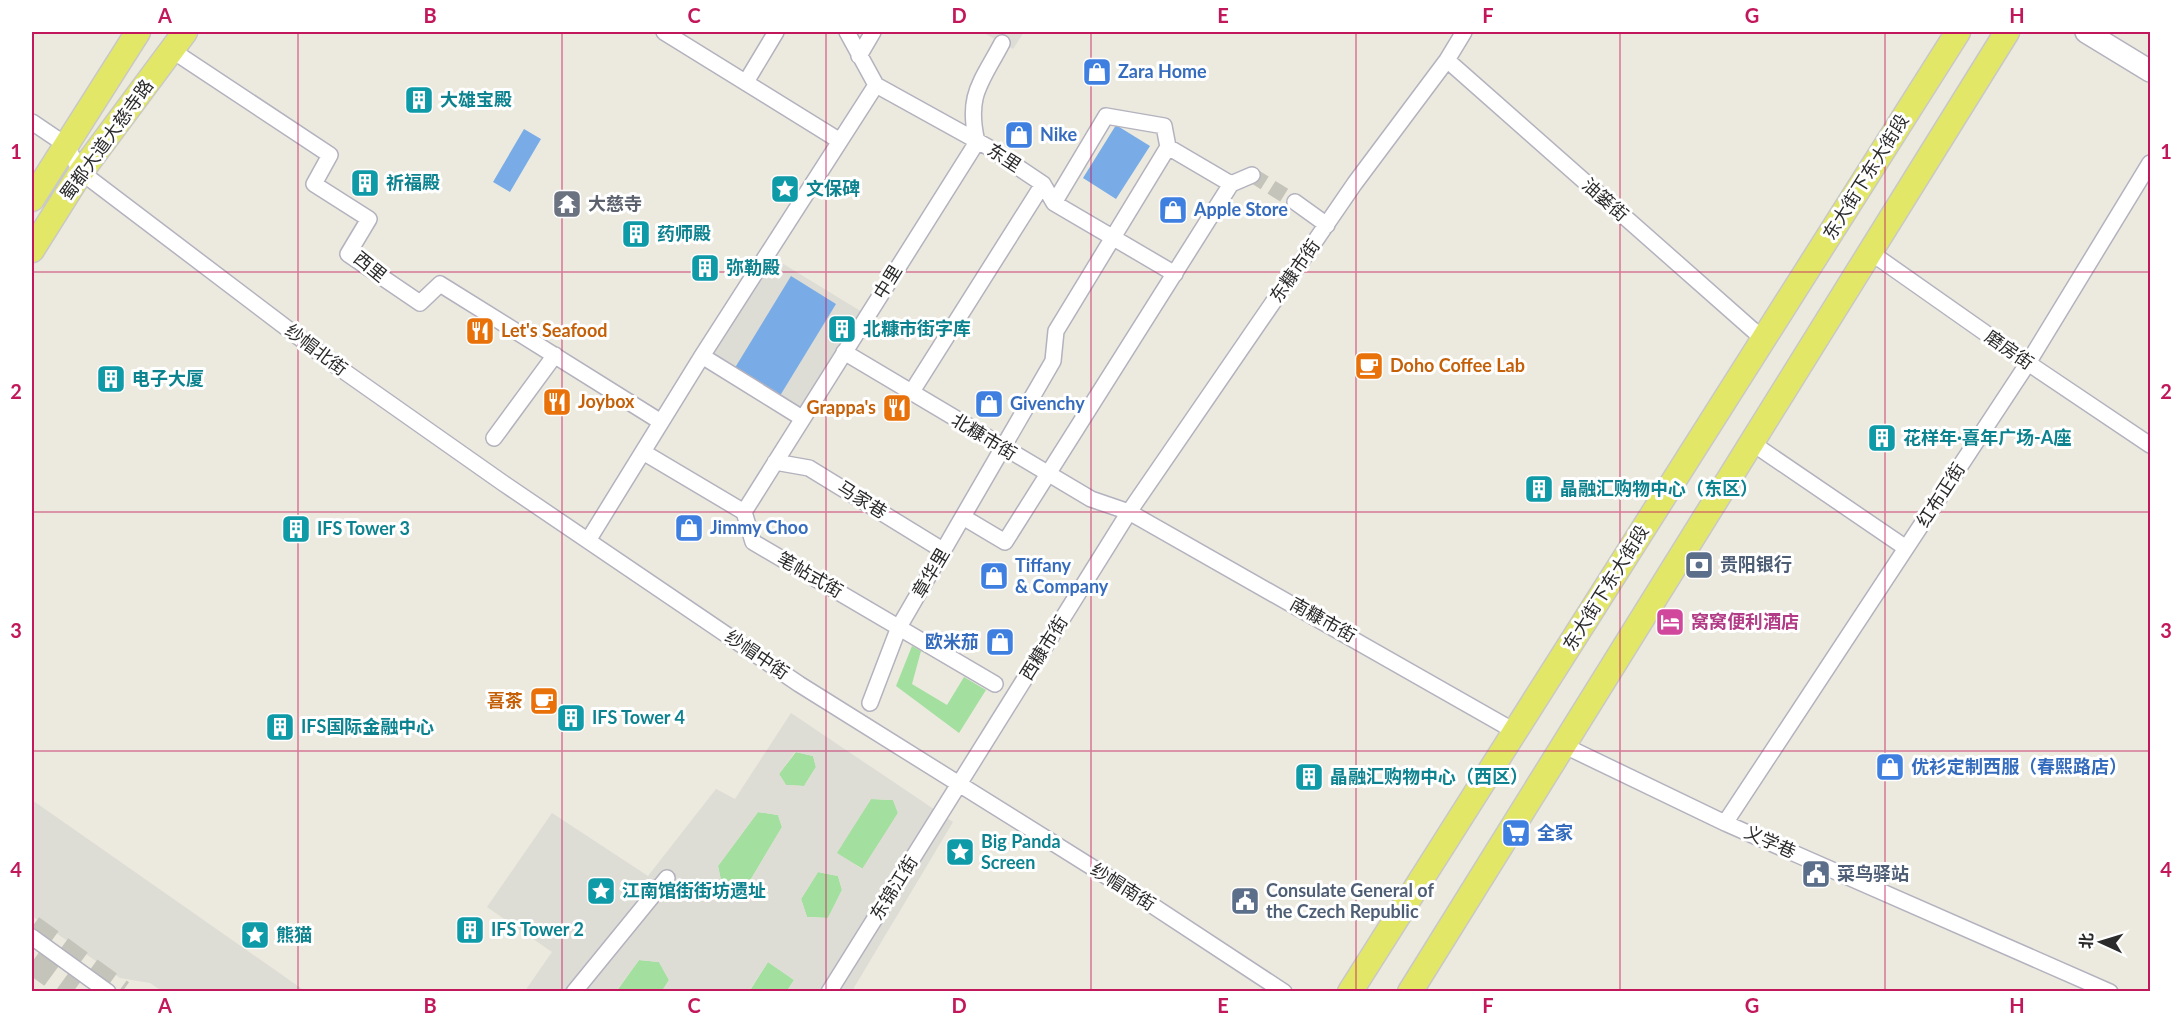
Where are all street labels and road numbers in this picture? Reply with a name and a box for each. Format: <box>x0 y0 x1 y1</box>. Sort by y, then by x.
street label: 蜀都大道大慈寺路 <box>55 75 157 204</box>
street label: 东大街下东大街段 <box>1818 110 1913 243</box>
street label: 东里 <box>983 138 1026 176</box>
street label: 油篓街 <box>1578 173 1633 225</box>
street label: 东糠市街 <box>1265 235 1324 306</box>
street label: 西里 <box>350 246 392 286</box>
street label: 中里 <box>868 260 906 303</box>
street label: 纱帽北街 <box>281 319 352 380</box>
street label: 磨房街 <box>1981 325 2038 374</box>
street label: 北糠市街 <box>948 408 1021 464</box>
street label: 红布正街 <box>1911 458 1969 531</box>
street label: 马家巷 <box>834 476 891 523</box>
street label: 东大街下东大街段 <box>1558 521 1653 654</box>
street label: 章华里 <box>907 544 953 601</box>
street label: 笔帖式街 <box>774 547 847 602</box>
street label: 南糠市街 <box>1287 592 1360 646</box>
street label: 西糠市街 <box>1015 611 1072 684</box>
street label: 纱帽中街 <box>722 625 794 683</box>
street label: 义学巷 <box>1741 820 1800 862</box>
street label: 东锦江街 <box>865 851 922 924</box>
street label: 纱帽南街 <box>1087 858 1160 915</box>

